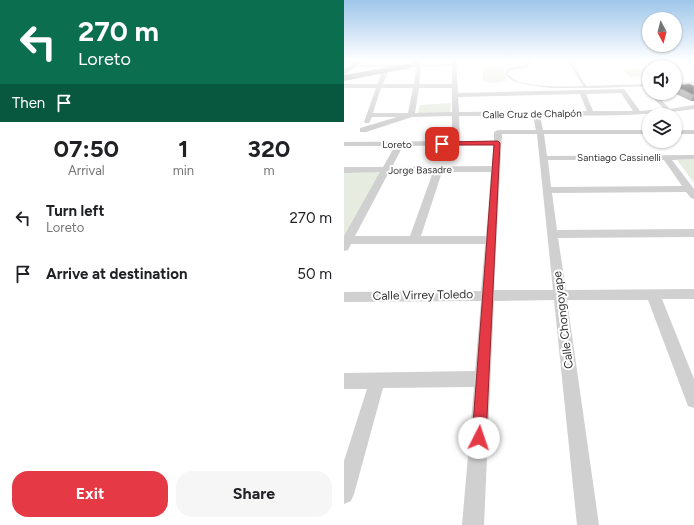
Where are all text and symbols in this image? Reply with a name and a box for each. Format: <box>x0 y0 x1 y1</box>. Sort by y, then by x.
north arrow <box>642 12 682 52</box>
map controls <box>642 12 682 148</box>
text: 270 m <box>78 14 159 48</box>
icon: left <box>12 16 64 68</box>
text: Loreto <box>78 48 131 70</box>
button: sound <box>642 60 682 100</box>
icon: arrive <box>53 92 75 114</box>
text: Then <box>12 94 45 112</box>
street label: Calle Cruz de Chalpón <box>482 107 582 121</box>
button: layers <box>642 108 682 148</box>
pin <box>425 127 459 161</box>
icon: arrive <box>431 133 453 155</box>
text: 07:50 <box>54 134 119 163</box>
text: 1 <box>178 134 188 163</box>
text: 320 <box>248 134 290 163</box>
street label: Loreto <box>382 138 412 151</box>
street label: Santiago Cassinelli <box>577 151 661 164</box>
text: Arrival <box>68 163 105 178</box>
text: min <box>173 163 194 178</box>
text: m <box>263 163 275 178</box>
street label: Jorge Basadre <box>388 163 453 177</box>
text: Turn left <box>46 202 104 220</box>
icon: left <box>12 207 34 229</box>
text: 270 m <box>289 209 332 227</box>
text: Loreto <box>46 220 84 235</box>
icon: arrive <box>12 263 34 285</box>
text: Arrive at destination <box>46 265 187 283</box>
text: 50 m <box>297 265 332 283</box>
street label: Calle Chongoyape <box>550 270 576 370</box>
street label: Calle Virrey Toledo <box>373 287 473 303</box>
position arrow <box>458 417 500 459</box>
button: Exit <box>12 471 168 517</box>
button: Share <box>176 471 332 517</box>

